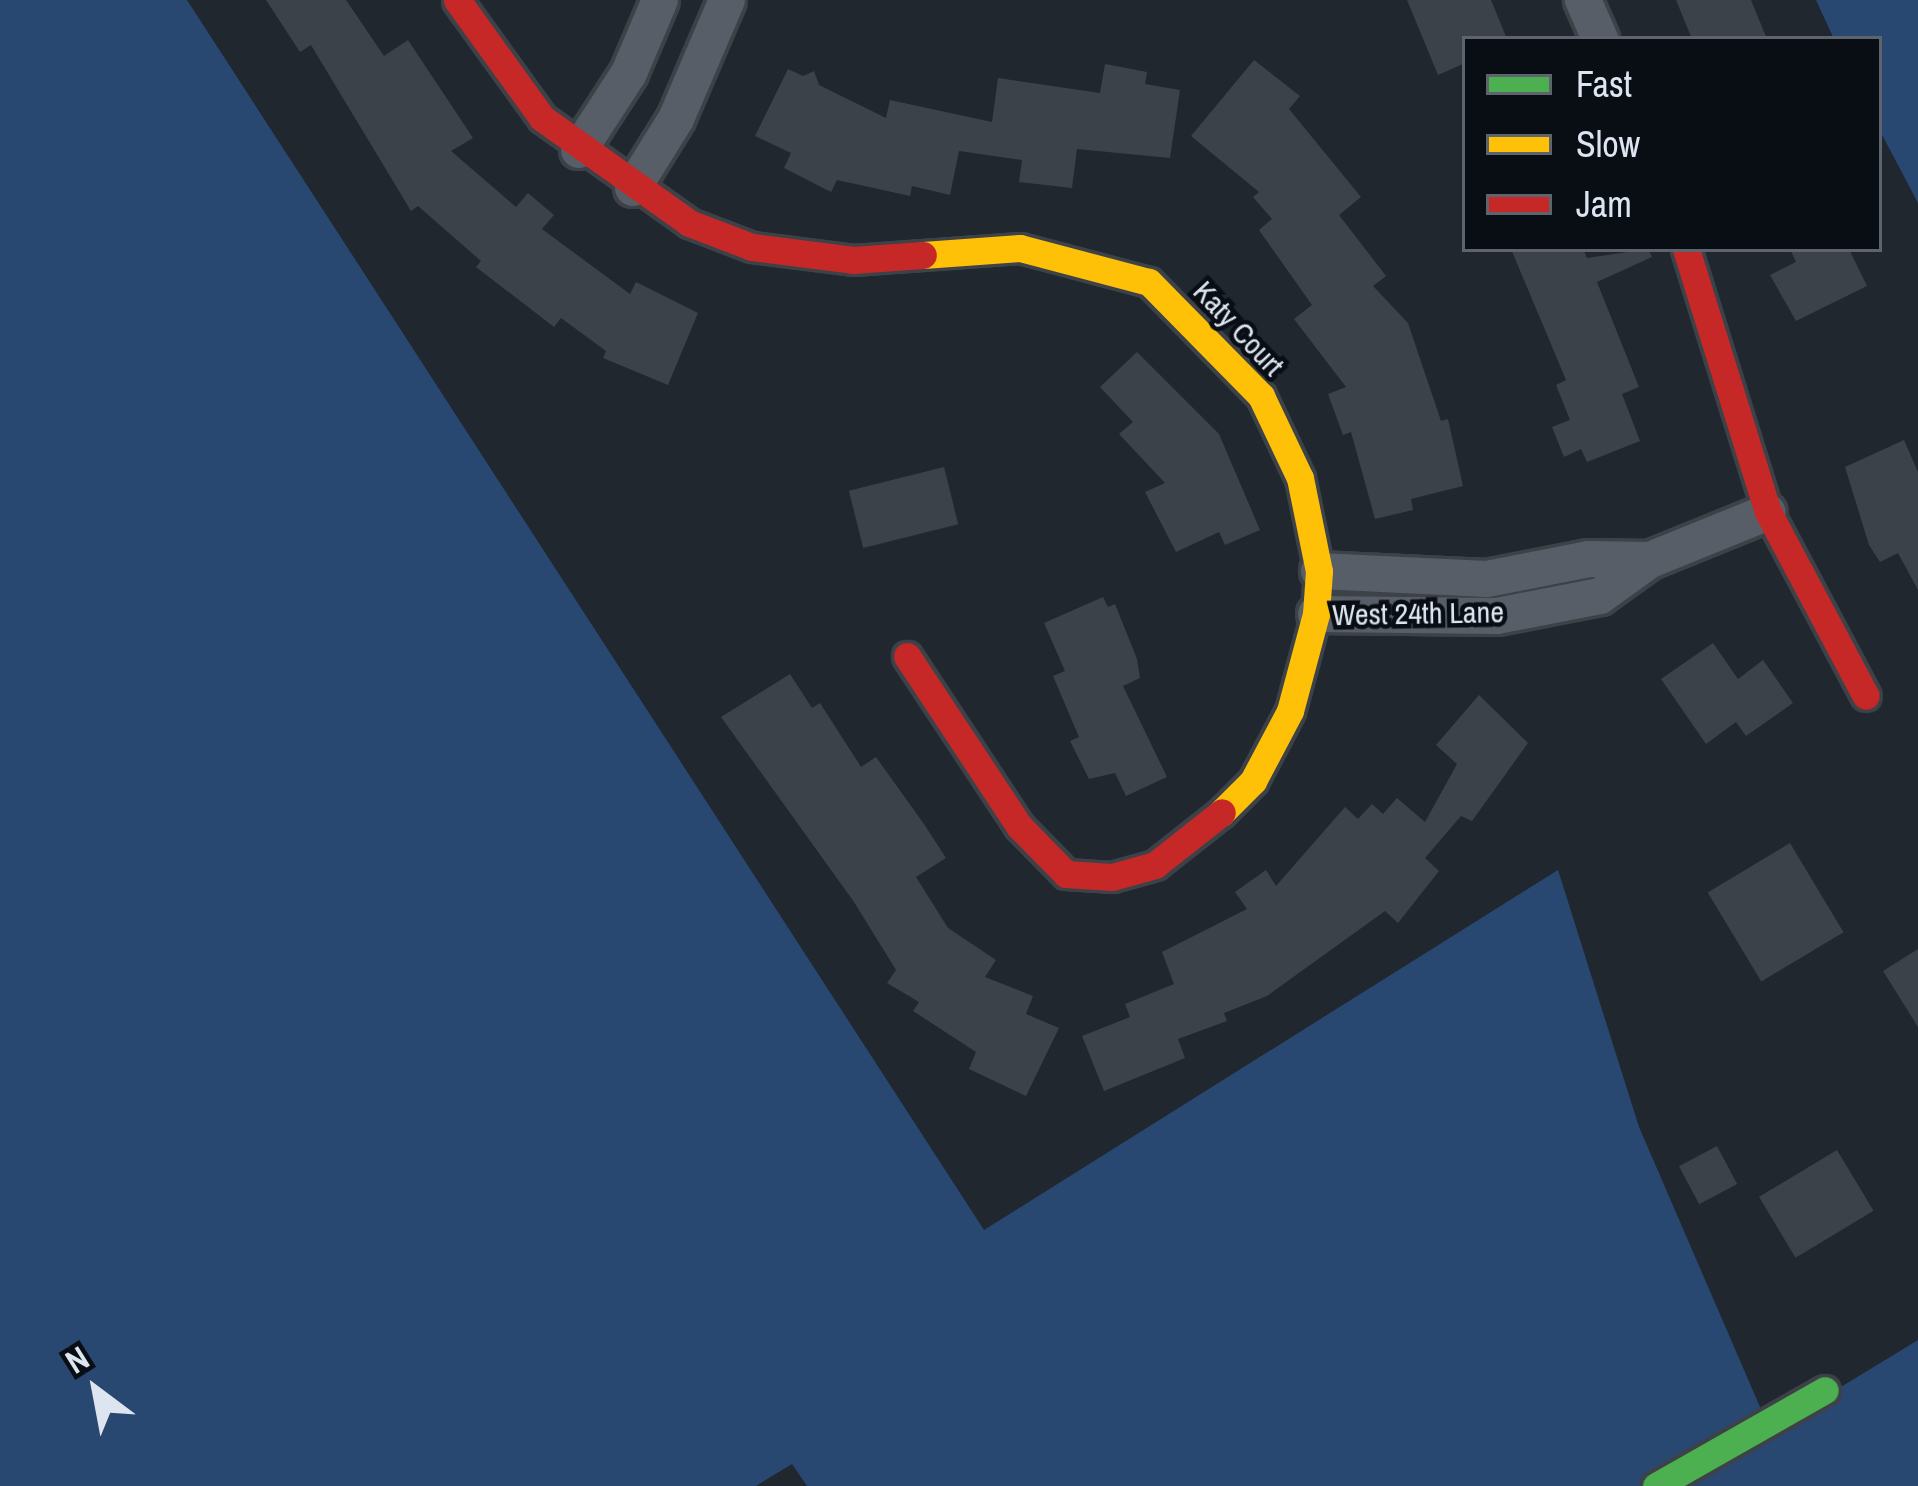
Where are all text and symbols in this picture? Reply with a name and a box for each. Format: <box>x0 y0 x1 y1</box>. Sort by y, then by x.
legend <box>1462 36 1882 252</box>
text: Fast <box>1576 60 1632 108</box>
text: Slow <box>1576 120 1640 168</box>
text: Jam <box>1576 180 1632 228</box>
street label: Katy Court <box>1186 273 1292 383</box>
street label: West 24th Lane <box>1332 594 1504 632</box>
north arrow <box>36 1330 156 1450</box>
text: N <box>57 1336 97 1383</box>

